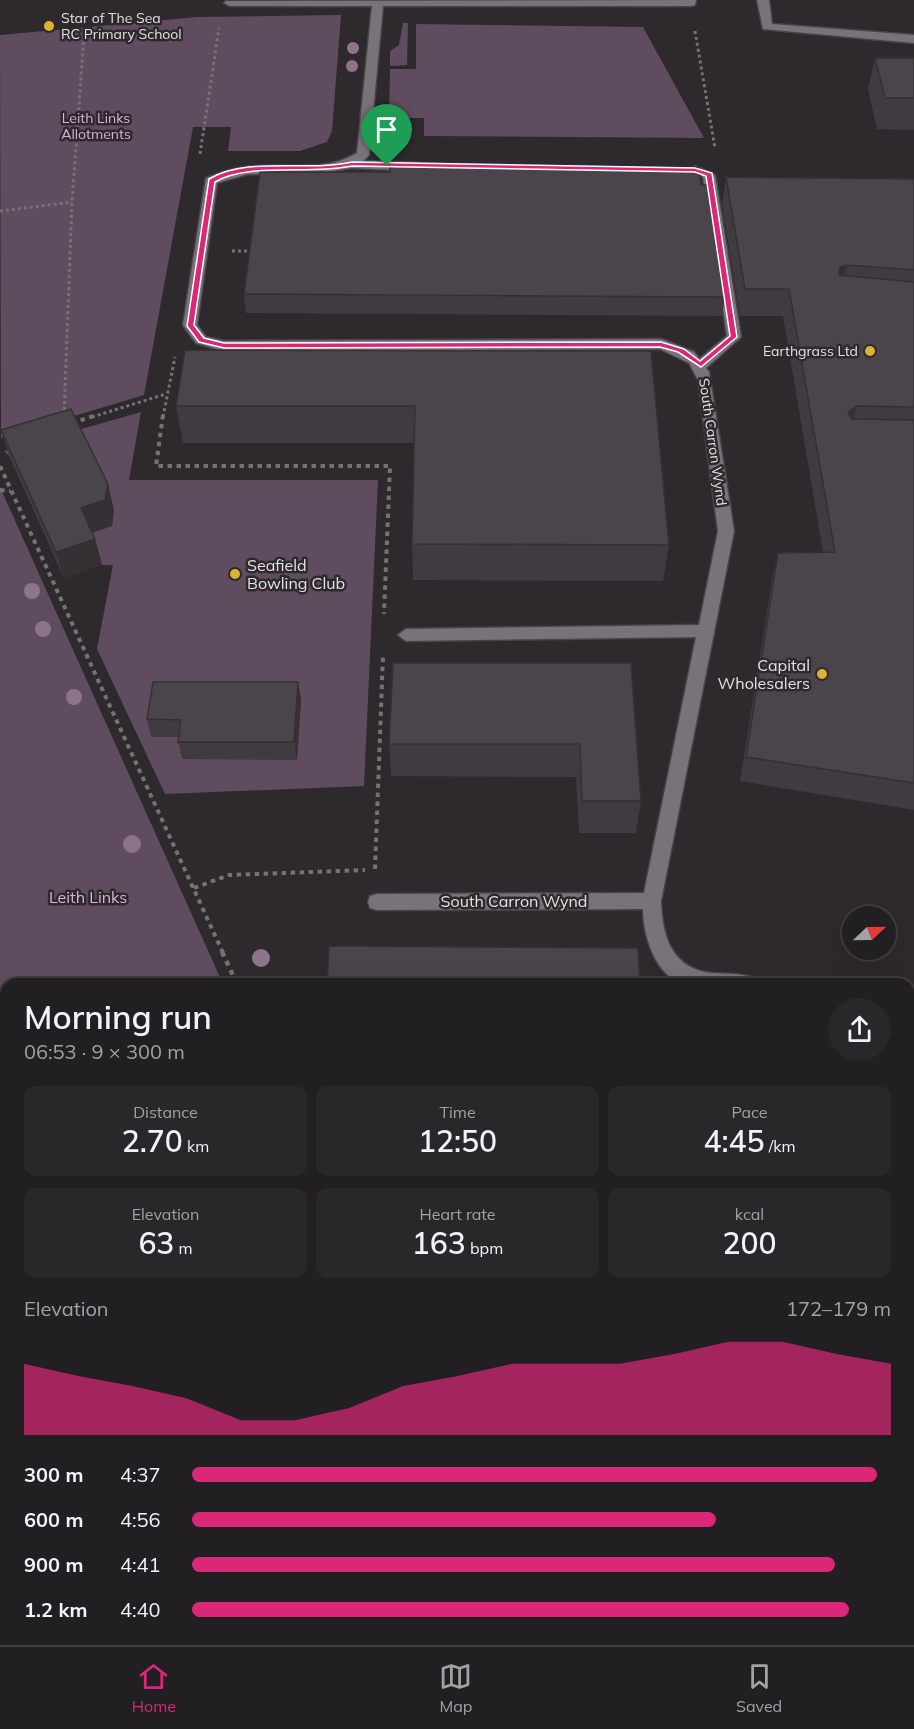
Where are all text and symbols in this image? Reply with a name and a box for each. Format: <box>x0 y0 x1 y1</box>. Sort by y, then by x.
place label: Star of The Sea RC Primary School <box>61 9 182 43</box>
marker: Star of The Sea RC Primary School <box>42 19 56 33</box>
pin <box>361 104 412 166</box>
park label: Leith Links Allotments <box>61 109 131 143</box>
icon: arrive <box>370 113 403 146</box>
place label: Earthgrass Ltd <box>763 342 858 360</box>
marker: Earthgrass Ltd <box>863 344 877 358</box>
street label: South Carron Wynd <box>695 377 731 507</box>
place label: Seafield Bowling Club <box>247 555 345 593</box>
marker: Seafield Bowling Club <box>228 567 242 581</box>
place label: Capital Wholesalers <box>717 655 810 693</box>
marker: Capital Wholesalers <box>815 667 829 681</box>
park label: Leith Links <box>49 887 127 907</box>
street label: South Carron Wynd <box>441 891 587 911</box>
north arrow <box>842 906 896 960</box>
map controls <box>842 906 896 960</box>
text: Morning run <box>24 996 212 1037</box>
button: share <box>828 998 891 1061</box>
text: 06:53 · 9 × 300 m <box>24 1039 185 1064</box>
text: Distance <box>133 1102 198 1122</box>
text: Time <box>439 1102 476 1122</box>
text: Pace <box>731 1102 768 1122</box>
text: 2.70 <box>122 1122 183 1160</box>
text: 12:50 <box>418 1122 497 1160</box>
text: 4:45 <box>703 1122 765 1160</box>
text: km <box>183 1136 209 1156</box>
text: /km <box>765 1136 796 1156</box>
text: Elevation <box>132 1204 199 1224</box>
text: Heart rate <box>419 1204 496 1224</box>
text: kcal <box>735 1204 764 1224</box>
text: 63 <box>138 1224 174 1262</box>
text: 163 <box>412 1224 466 1262</box>
text: 200 <box>723 1224 777 1262</box>
text: m <box>174 1238 193 1258</box>
text: bpm <box>466 1238 503 1258</box>
text: Elevation <box>24 1296 109 1321</box>
text: 172–179 m <box>786 1296 891 1321</box>
text: 300 m <box>24 1462 83 1487</box>
text: 4:37 <box>120 1462 161 1487</box>
text: 600 m <box>24 1507 83 1532</box>
text: 4:56 <box>120 1507 161 1532</box>
text: 900 m <box>24 1552 83 1577</box>
text: 4:41 <box>120 1552 161 1577</box>
text: 1.2 km <box>24 1597 87 1622</box>
text: 4:40 <box>120 1597 161 1622</box>
tab: Home <box>132 1660 176 1716</box>
tab: Map <box>439 1660 472 1716</box>
tab: Saved <box>736 1660 782 1716</box>

